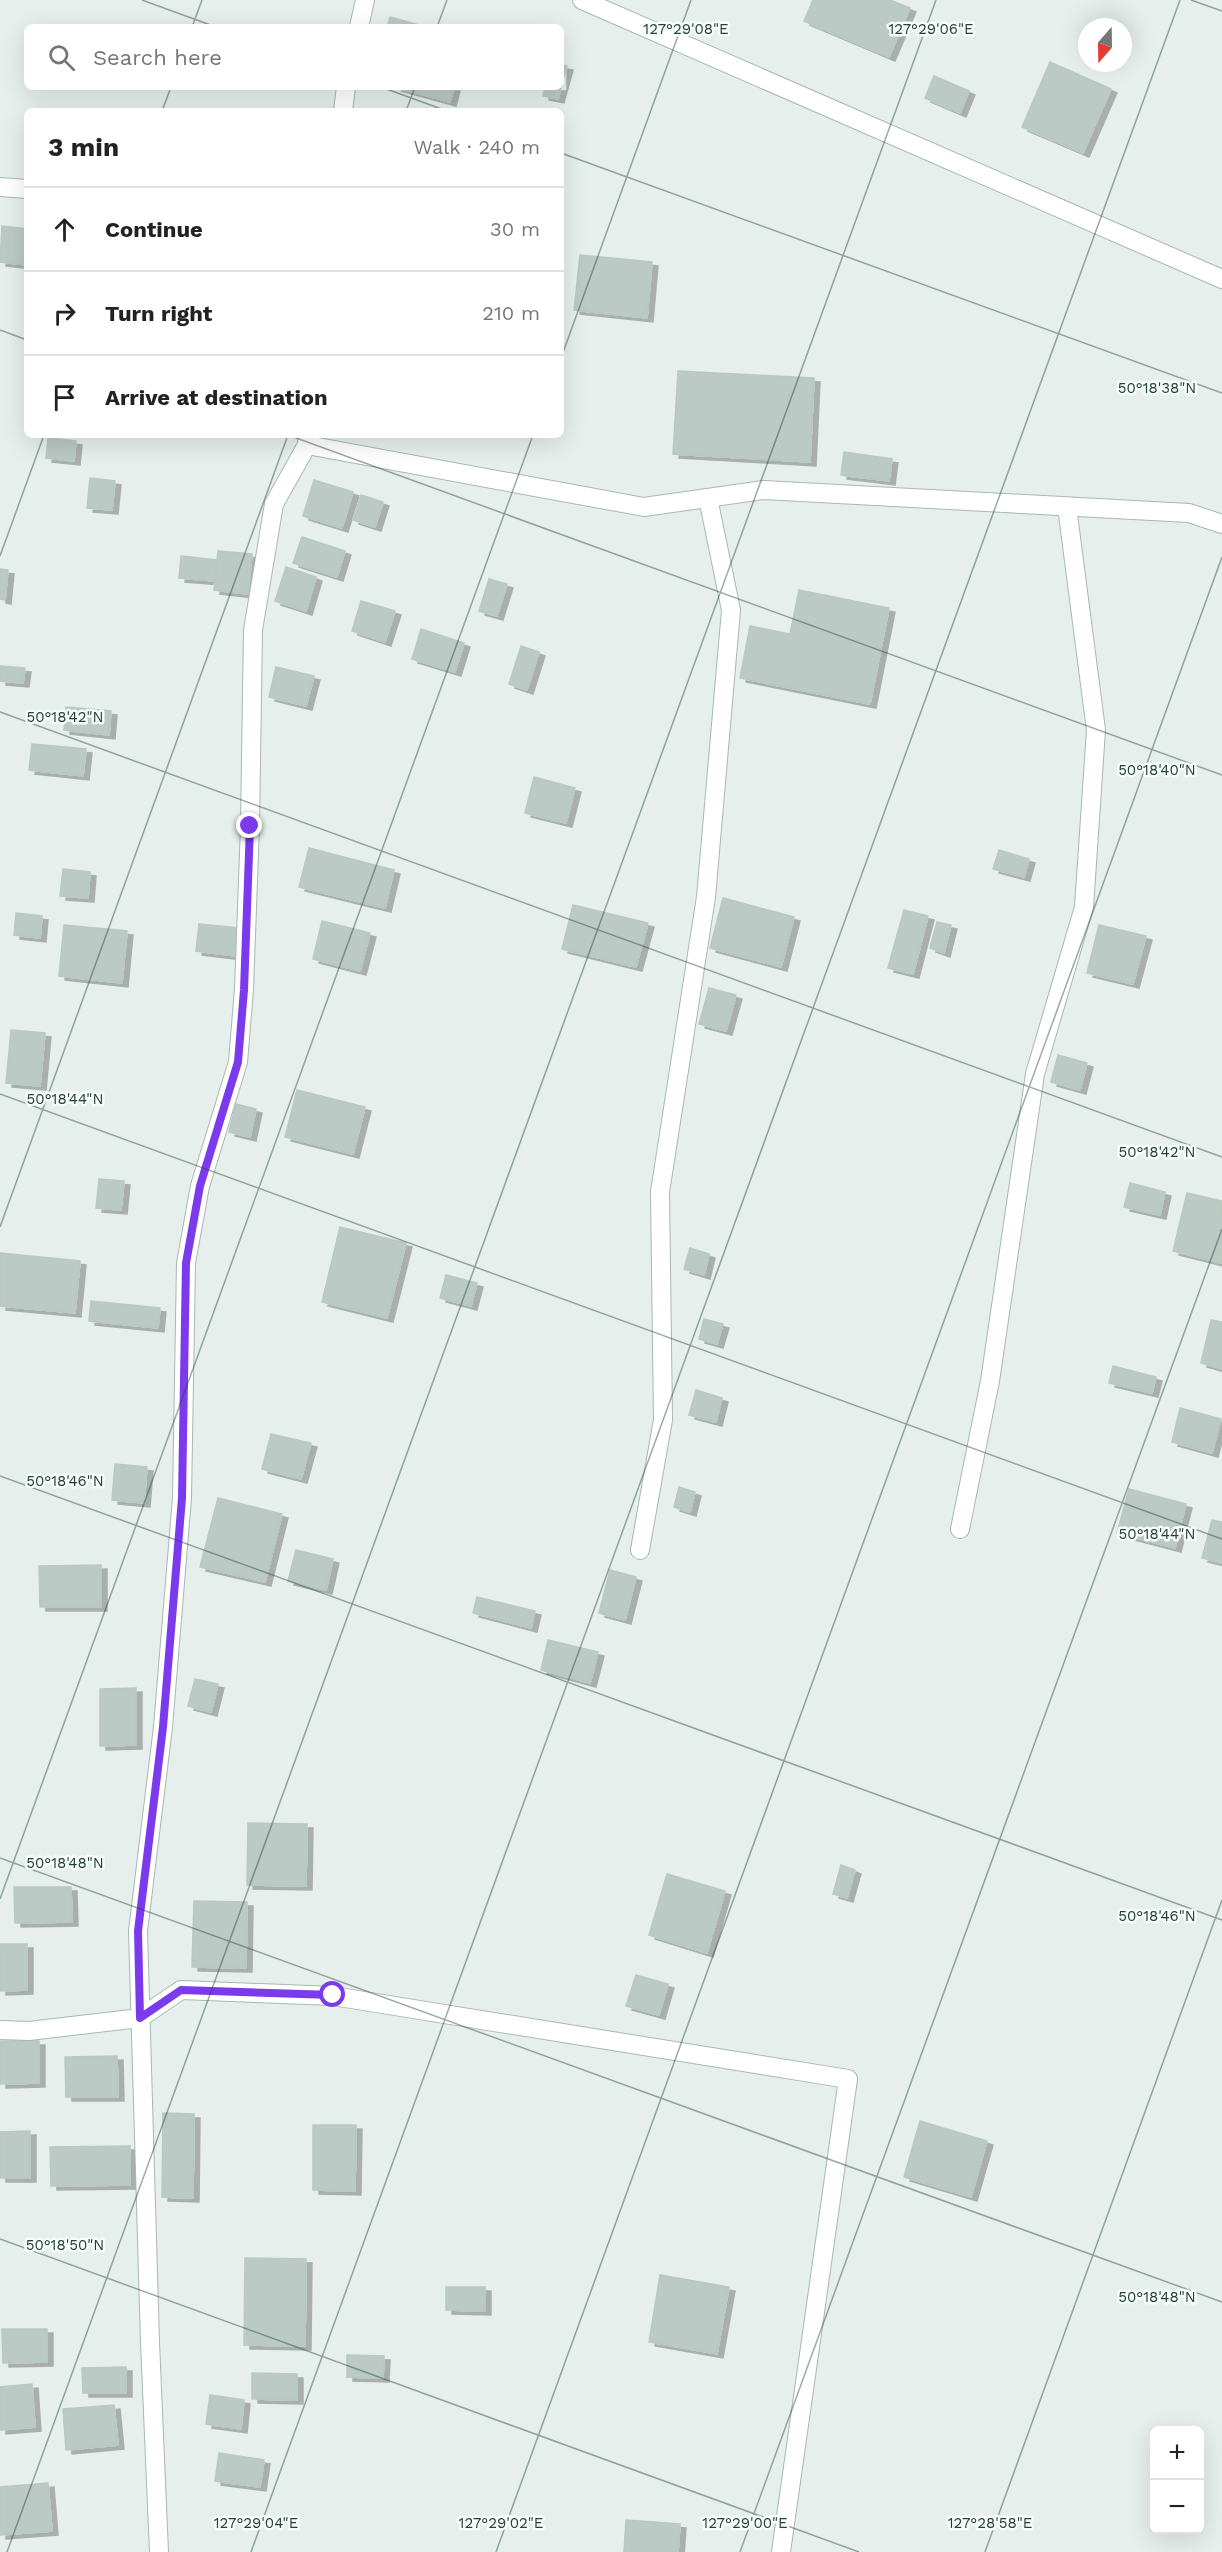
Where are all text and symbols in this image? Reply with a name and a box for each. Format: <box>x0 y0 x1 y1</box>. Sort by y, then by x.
north arrow <box>1078 18 1132 72</box>
text: 127°29'08"E <box>643 20 729 38</box>
text: 127°29'06"E <box>888 20 974 38</box>
search box <box>24 24 564 90</box>
icon: search <box>45 41 78 74</box>
text: Search here <box>93 45 222 70</box>
text: 3 min <box>48 132 119 162</box>
text: Walk · 240 m <box>413 135 540 159</box>
icon: ahead <box>48 213 81 246</box>
text: Continue <box>105 217 203 242</box>
text: 30 m <box>490 217 540 241</box>
icon: right <box>48 297 81 330</box>
text: Turn right <box>105 301 212 326</box>
text: 210 m <box>482 301 540 325</box>
text: 50°18'38"N <box>1118 379 1196 397</box>
icon: arrive <box>48 381 81 414</box>
text: Arrive at destination <box>105 385 328 410</box>
text: 50°18'42"N <box>26 708 104 726</box>
text: 50°18'40"N <box>1118 761 1196 779</box>
route end <box>236 812 262 838</box>
text: 50°18'44"N <box>27 1090 103 1108</box>
text: 50°18'42"N <box>1118 1143 1196 1161</box>
text: 50°18'46"N <box>26 1472 104 1490</box>
text: 50°18'44"N <box>1119 1525 1195 1543</box>
text: 50°18'48"N <box>26 1854 104 1872</box>
text: 50°18'46"N <box>1118 1907 1196 1925</box>
route start <box>319 1981 345 2007</box>
text: 50°18'50"N <box>26 2236 104 2254</box>
text: 50°18'48"N <box>1118 2288 1196 2306</box>
map controls <box>1150 2426 1204 2534</box>
button: + <box>1150 2426 1204 2480</box>
button: − <box>1150 2480 1204 2534</box>
text: 127°29'04"E <box>214 2514 298 2532</box>
text: 127°29'02"E <box>459 2514 543 2532</box>
text: 127°29'00"E <box>702 2514 788 2532</box>
text: 127°28'58"E <box>948 2514 1032 2532</box>

